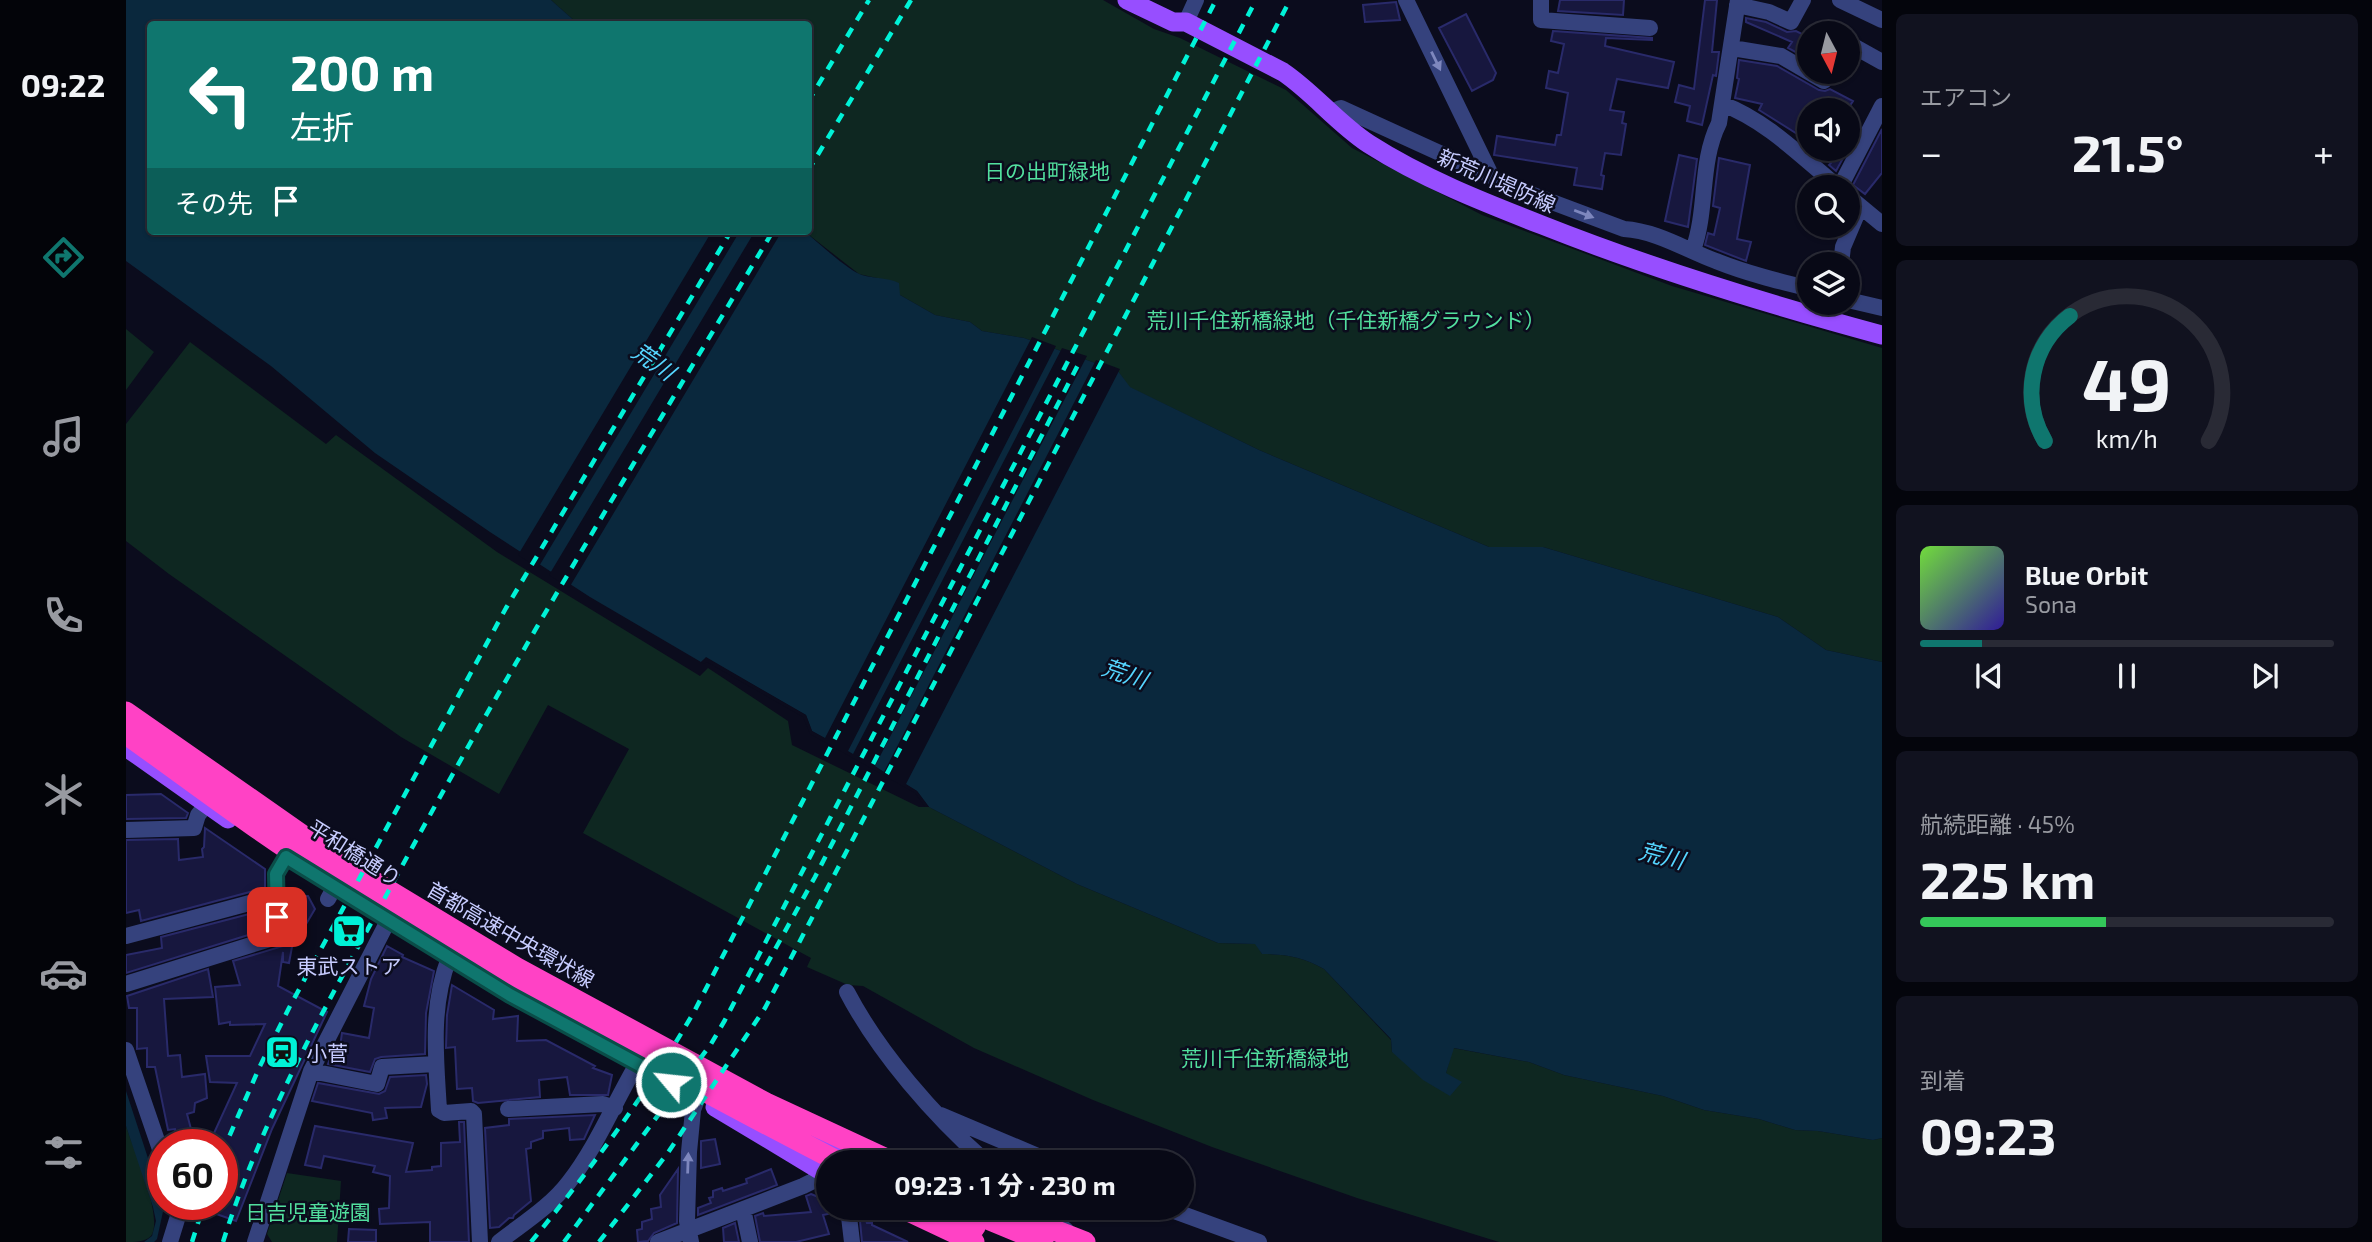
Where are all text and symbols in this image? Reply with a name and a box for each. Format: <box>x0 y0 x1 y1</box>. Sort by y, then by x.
north arrow <box>1797 21 1860 84</box>
map controls <box>1797 21 1860 315</box>
text: 200 m <box>290 42 434 101</box>
icon: left <box>175 49 266 140</box>
one-way arrow <box>1430 51 1442 71</box>
text: 09:22 <box>21 65 105 103</box>
text: エアコン <box>1920 83 2012 111</box>
button: sound <box>1797 98 1860 161</box>
text: 左折 <box>290 107 354 145</box>
text: 21.5° <box>2072 120 2184 182</box>
text: − <box>1920 129 1942 175</box>
text: + <box>2313 129 2334 175</box>
street label: 新荒川堤防線 <box>1434 143 1560 217</box>
park label: 日の出町緑地 <box>984 158 1110 183</box>
button: search <box>1797 175 1860 238</box>
icon: arrive <box>267 182 305 220</box>
text: その先 <box>175 187 253 218</box>
one-way arrow <box>1573 209 1594 220</box>
icon: directions <box>39 233 88 282</box>
button: layers <box>1797 252 1860 315</box>
park label: 荒川千住新橋緑地（千住新橋グラウンド） <box>1147 307 1546 332</box>
water label: 荒川 <box>627 336 683 387</box>
text: 49 <box>2082 339 2172 427</box>
icon: music <box>39 412 88 461</box>
text: km/h <box>2096 423 2158 453</box>
text: Blue Orbit <box>2025 559 2148 590</box>
text: Sona <box>2025 590 2077 618</box>
icon: phone <box>39 591 88 640</box>
water label: 荒川 <box>1099 652 1154 695</box>
icon: previous <box>1970 657 2008 695</box>
icon: pause <box>2108 657 2146 695</box>
icon: next <box>2246 657 2284 695</box>
icon: climate <box>39 770 88 819</box>
text: 航続距離 · 45% <box>1920 810 2075 838</box>
street label: 平和橋通り <box>304 814 406 890</box>
water label: 荒川 <box>1636 836 1691 875</box>
text: 225 km <box>1920 847 2095 909</box>
street label: 首都高速中央環状線 <box>423 876 599 992</box>
pin <box>247 887 307 947</box>
icon: arrive <box>258 898 296 936</box>
supermarket icon: 東武ストア <box>330 912 368 950</box>
icon: car <box>39 949 88 998</box>
place label: 東武ストア <box>297 953 402 978</box>
station icon: 小菅 <box>263 1033 301 1071</box>
place label: 小菅 <box>306 1040 348 1065</box>
position arrow <box>634 1045 708 1119</box>
park label: 荒川千住新橋緑地 <box>1181 1045 1349 1070</box>
text: 到着 <box>1920 1066 1966 1094</box>
text: 09:23 <box>1920 1103 2057 1165</box>
icon: filters <box>39 1128 88 1177</box>
speed limit sign: 60 <box>147 1129 238 1220</box>
one-way arrow <box>683 1152 694 1174</box>
text: 09:23 · 1 分 · 230 m <box>894 1169 1116 1200</box>
park label: 日吉児童遊園 <box>245 1199 371 1224</box>

